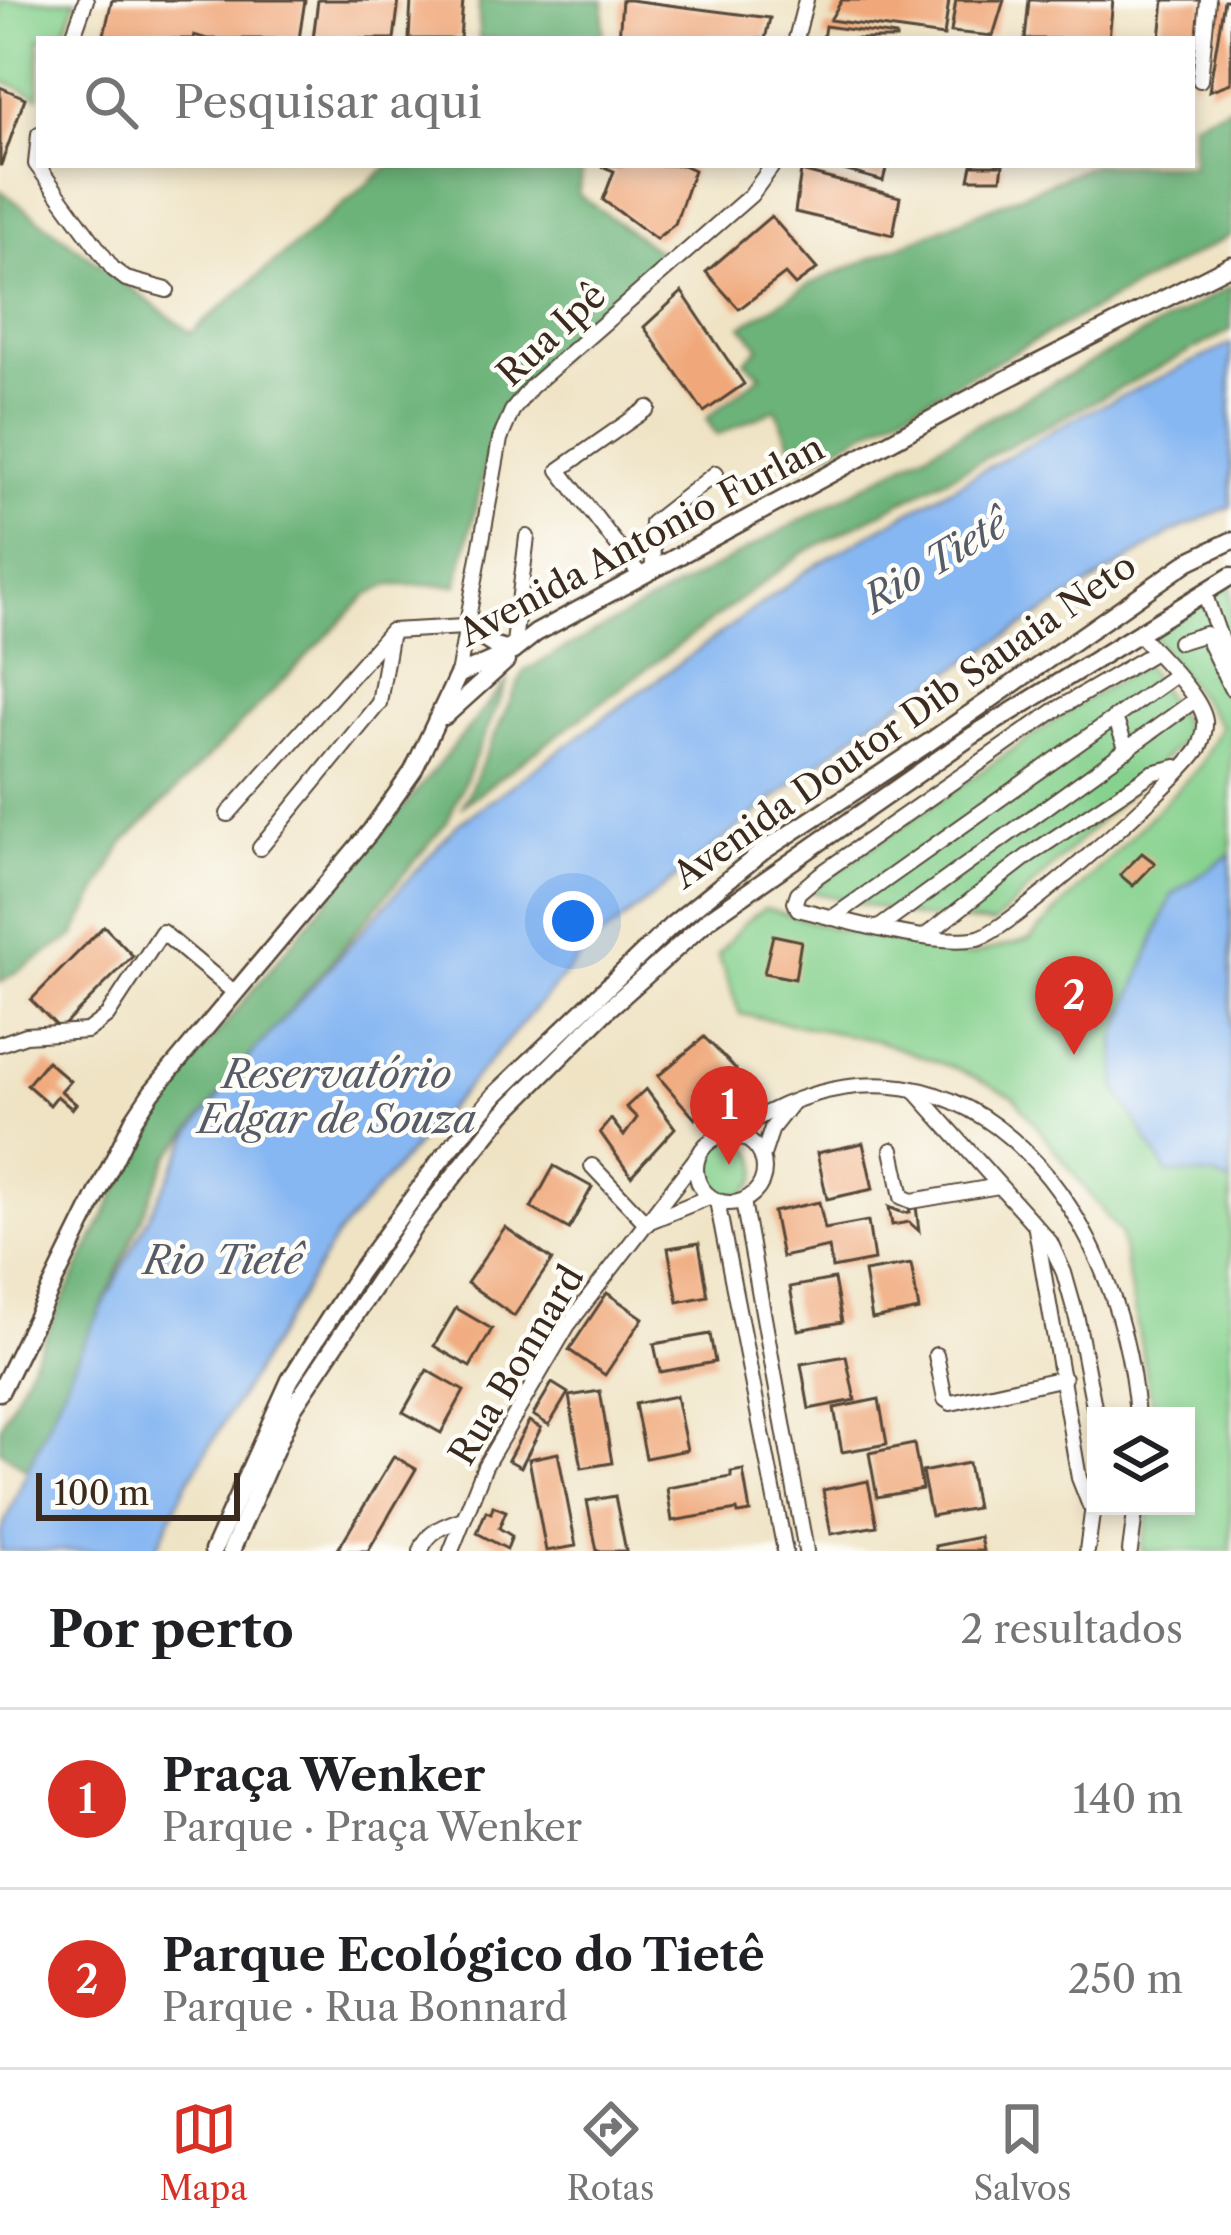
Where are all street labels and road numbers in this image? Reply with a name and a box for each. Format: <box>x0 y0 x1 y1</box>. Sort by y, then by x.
street label: Rua Ipê <box>488 273 614 395</box>
street label: Avenida Antonio Furlan <box>450 425 831 655</box>
street label: Avenida Doutor Dib Sauaia Neto <box>663 543 1144 898</box>
street label: Rua Bonnard <box>439 1257 593 1473</box>

